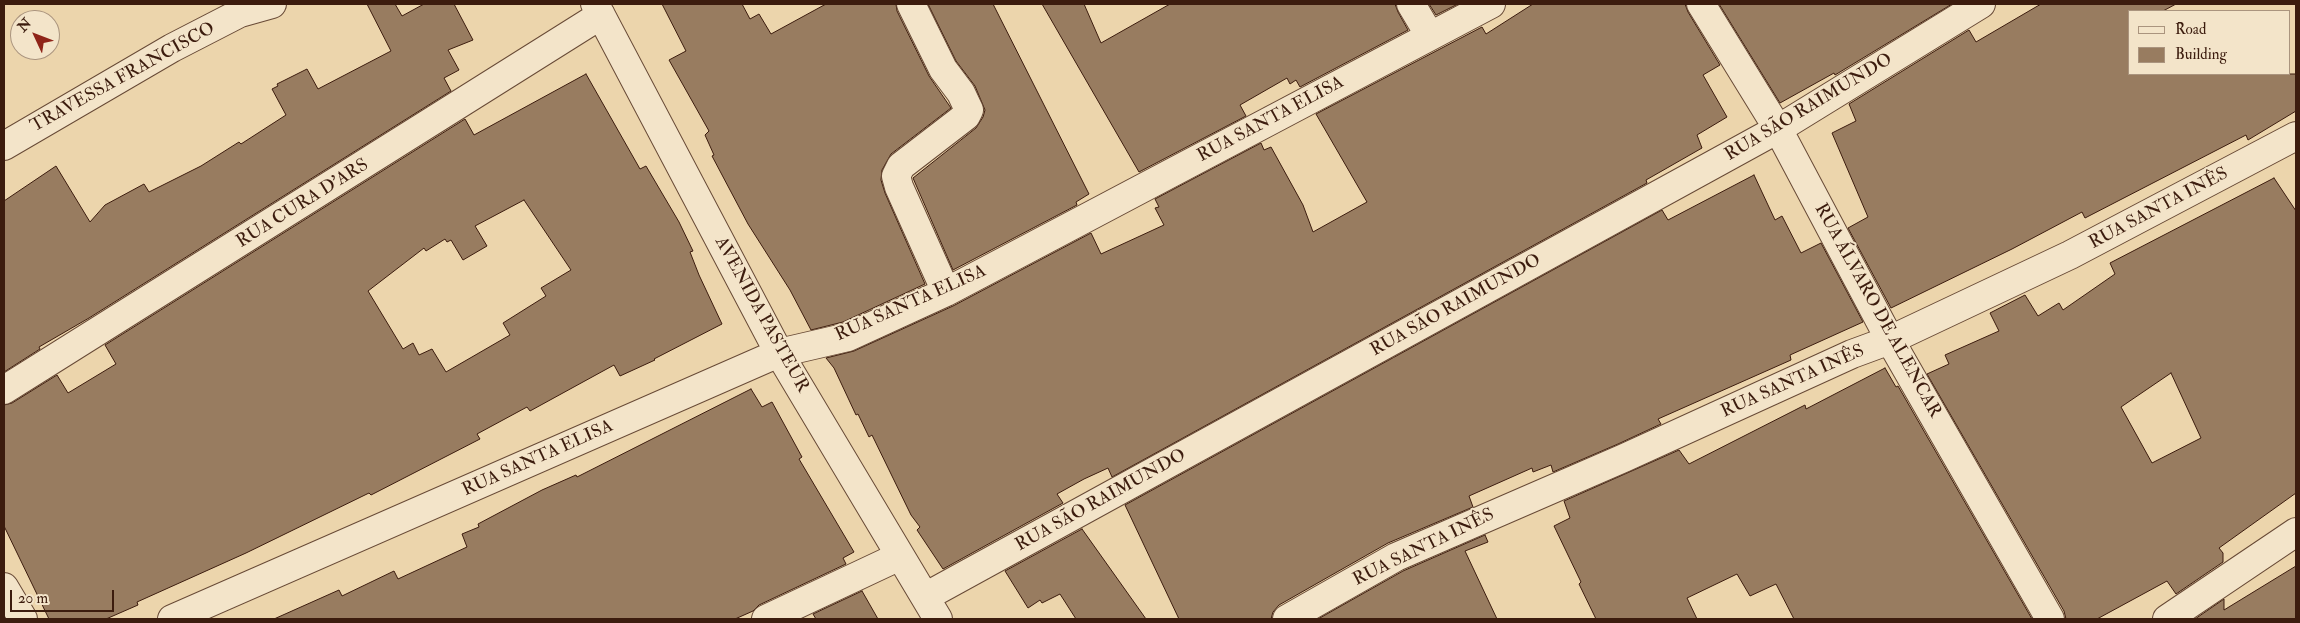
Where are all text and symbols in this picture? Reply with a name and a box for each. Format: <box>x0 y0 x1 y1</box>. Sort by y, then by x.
north arrow <box>10 10 60 60</box>
legend <box>2128 10 2290 75</box>
text: N <box>14 15 35 36</box>
street label: TRAVESSA FRANCISCO <box>27 18 219 138</box>
text: Road <box>2175 20 2206 39</box>
text: Building <box>2175 45 2227 64</box>
street label: RUA SÃO RAIMUNDO <box>1721 49 1897 167</box>
street label: RUA SANTA ELISA <box>1194 72 1348 168</box>
street label: RUA CURA D'ARS <box>233 155 373 253</box>
street label: RUA SANTA INÊS <box>2086 163 2232 255</box>
street label: RUA ÁLVARO DE ALENCAR <box>1809 200 1945 422</box>
street label: AVENIDA PASTEUR <box>709 233 813 397</box>
street label: RUA SÃO RAIMUNDO <box>1367 250 1545 362</box>
street label: RUA SANTA ELISA <box>832 261 990 347</box>
street label: RUA SANTA INÊS <box>1718 341 1868 423</box>
street label: RUA SANTA ELISA <box>459 416 617 502</box>
street label: RUA SÃO RAIMUNDO <box>1012 445 1190 557</box>
street label: RUA SANTA INÊS <box>1350 504 1498 592</box>
scale bar <box>12 580 116 612</box>
text: 20 m <box>18 589 48 608</box>

